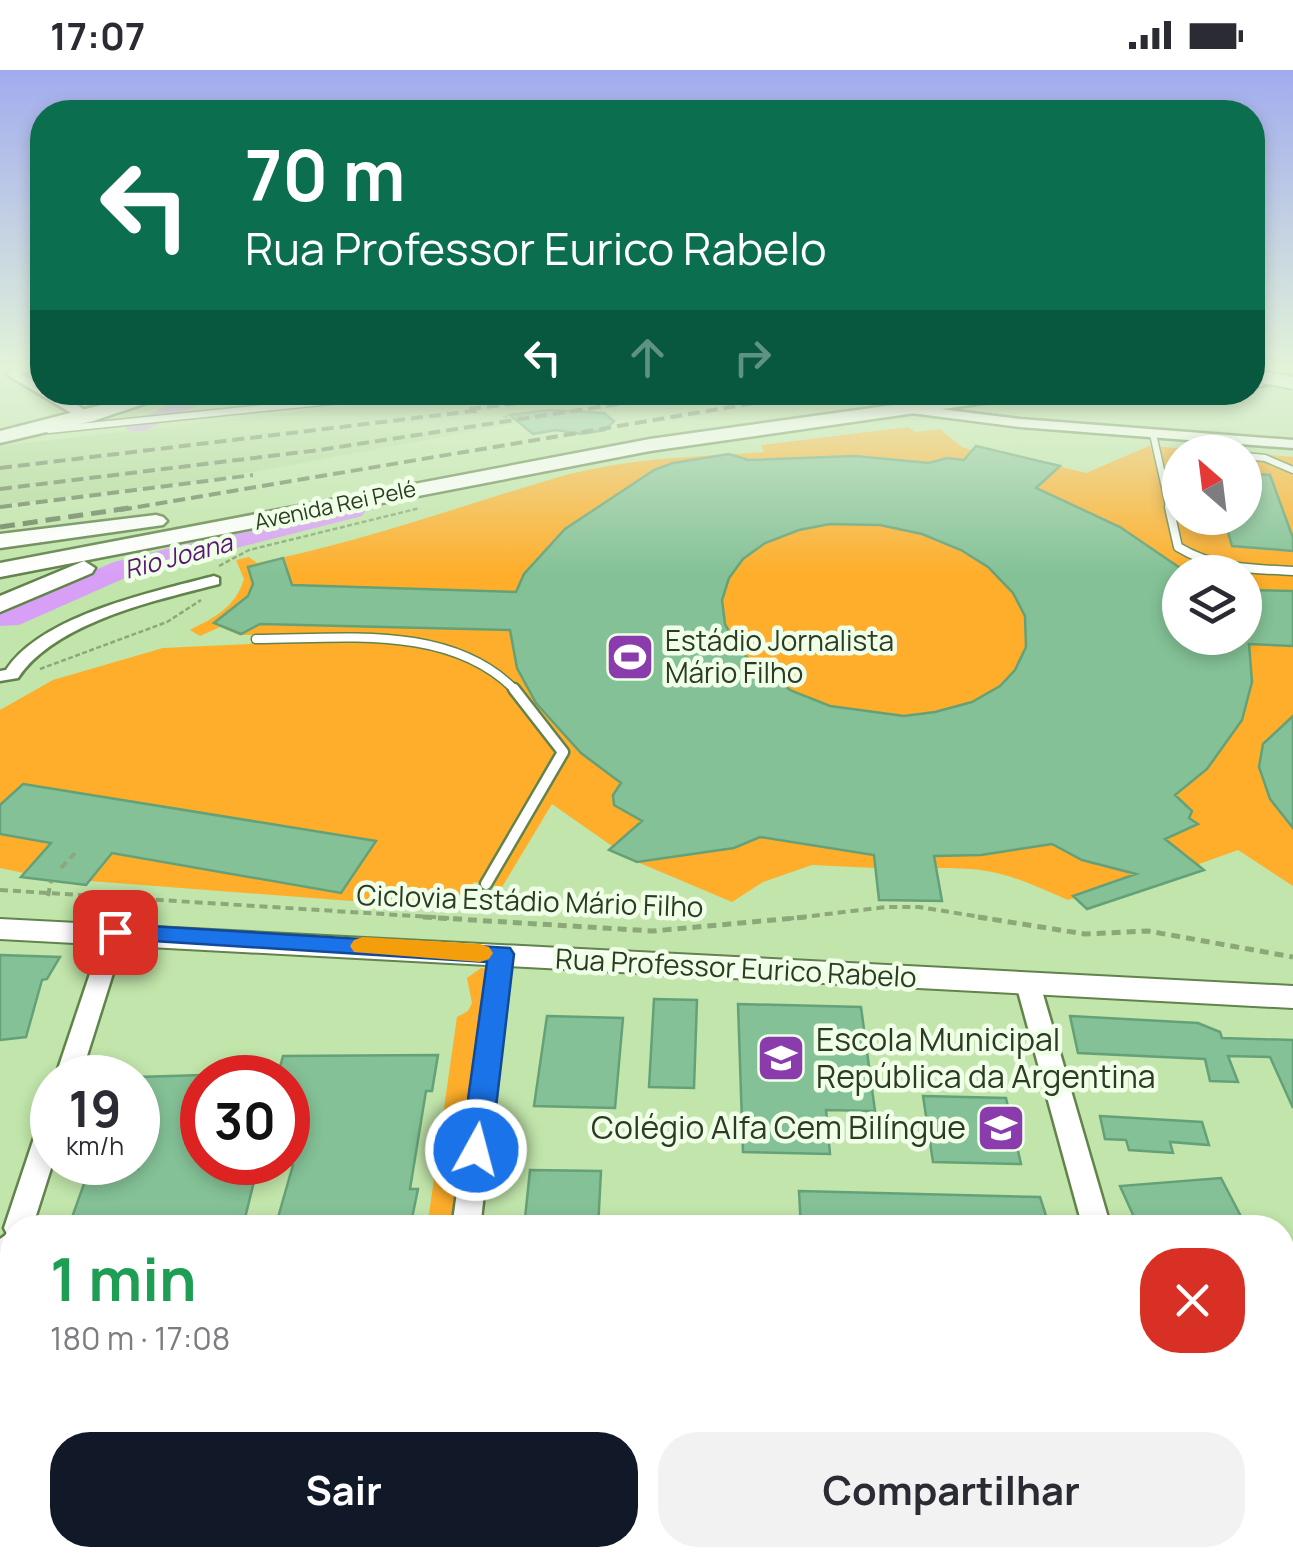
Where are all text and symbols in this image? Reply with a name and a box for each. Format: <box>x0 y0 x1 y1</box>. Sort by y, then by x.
text: 17:07 <box>50 9 145 61</box>
text: 70 m <box>245 126 405 222</box>
icon: left <box>80 140 210 270</box>
text: Rua Professor Eurico Rabelo <box>245 217 827 279</box>
icon: left <box>515 330 570 385</box>
icon: ahead <box>620 330 675 385</box>
icon: right <box>725 330 780 385</box>
north arrow <box>1162 435 1262 535</box>
map controls <box>1162 435 1262 655</box>
street label: Avenida Rei Pelé <box>251 473 419 537</box>
water label: Rio Joana <box>120 524 237 587</box>
button: layers <box>1162 555 1262 655</box>
place label: Estádio Jornalista Mário Filho <box>665 621 894 691</box>
sports icon: Estádio Jornalista Mário Filho <box>604 631 656 683</box>
street label: Ciclovia Estádio Mário Filho <box>356 875 704 925</box>
pin <box>73 890 158 975</box>
icon: arrive <box>88 905 143 960</box>
street label: Rua Professor Eurico Rabelo <box>554 939 918 995</box>
place label: Escola Municipal República da Argentina <box>816 1017 1156 1098</box>
school or university icon: Escola Municipal República da Argentina <box>755 1032 807 1084</box>
speed limit sign: 30 <box>180 1055 310 1185</box>
text: 19 <box>69 1074 121 1142</box>
position arrow <box>424 1098 528 1202</box>
school or university icon: Colégio Alfa Cem Bilíngue <box>975 1102 1027 1154</box>
place label: Colégio Alfa Cem Bilíngue <box>591 1105 966 1149</box>
text: km/h <box>66 1128 124 1163</box>
text: 1 min <box>50 1237 197 1319</box>
button: close <box>1140 1248 1245 1353</box>
text: 180 m · 17:08 <box>50 1316 230 1360</box>
button: Sair <box>50 1432 638 1547</box>
button: Compartilhar <box>658 1432 1245 1547</box>

